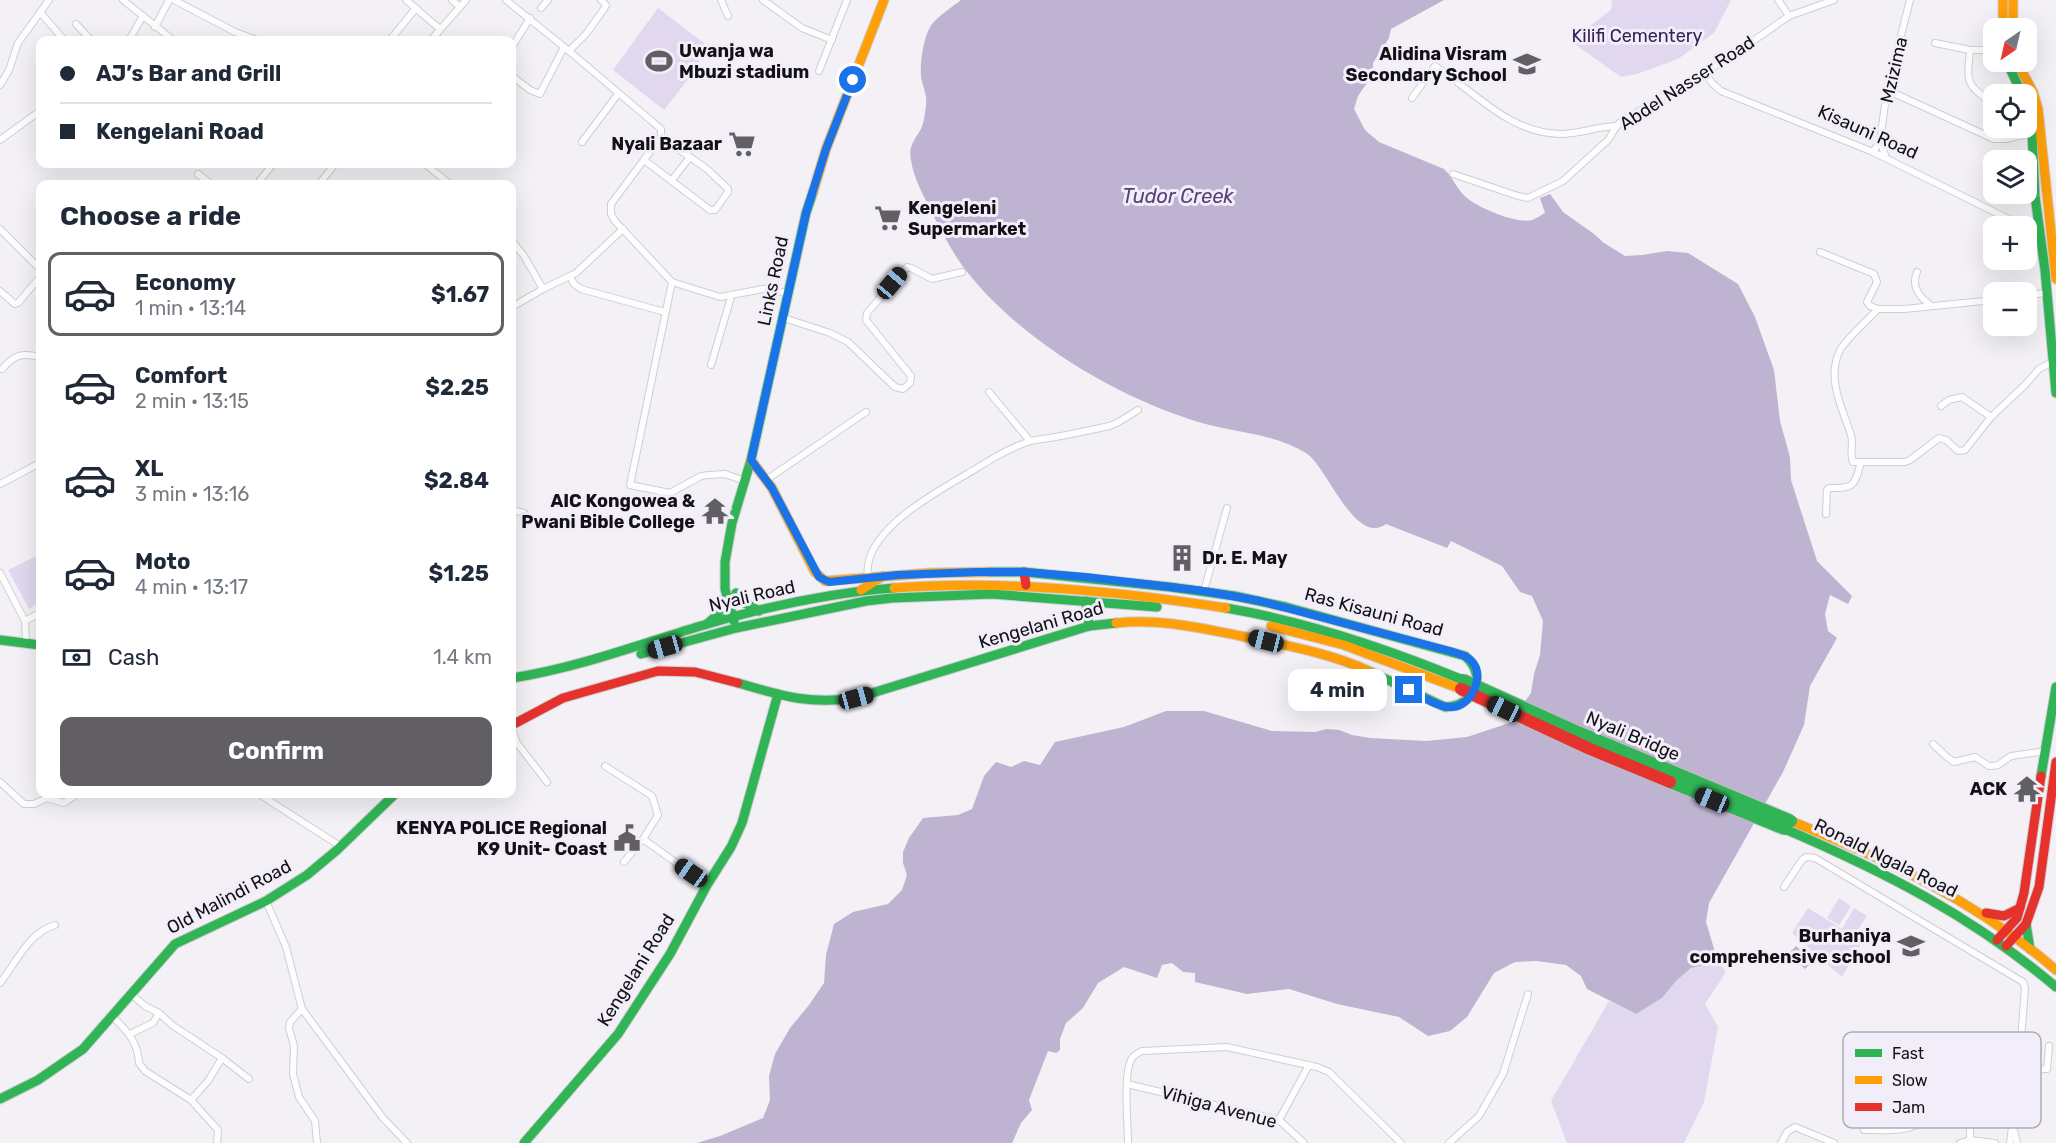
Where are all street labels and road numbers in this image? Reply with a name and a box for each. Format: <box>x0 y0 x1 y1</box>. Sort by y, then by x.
street label: Abdel Nasser Road <box>1615 31 1759 135</box>
street label: Mzizima <box>1876 35 1912 105</box>
street label: Kisauni Road <box>1814 100 1922 164</box>
street label: Links Road <box>753 234 793 328</box>
street label: Nyali Road <box>707 575 797 617</box>
street label: Ras Kisauni Road <box>1302 583 1446 641</box>
street label: Kengelani Road <box>976 597 1106 653</box>
street label: Nyali Bridge <box>1583 706 1683 766</box>
street label: Ronald Ngala Road <box>1811 814 1961 902</box>
street label: Old Malindi Road <box>163 855 295 939</box>
street label: Kengelani Road <box>593 910 679 1030</box>
street label: Vihiga Avenue <box>1159 1081 1279 1133</box>

